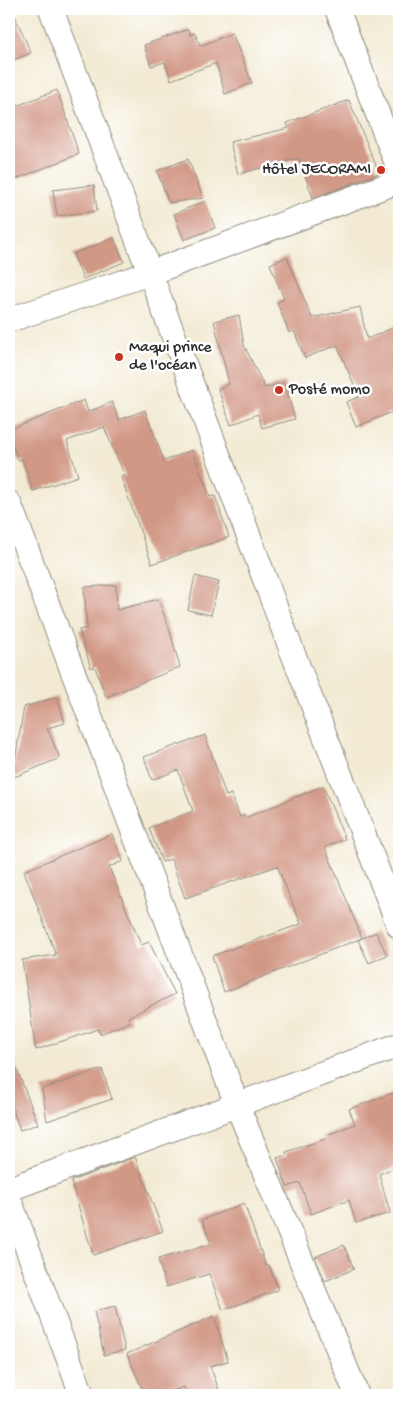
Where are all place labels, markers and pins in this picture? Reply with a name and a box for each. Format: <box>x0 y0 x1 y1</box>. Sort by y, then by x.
place label: Hôtel JECORAMI <box>262 161 371 180</box>
marker: Hôtel JECORAMI <box>375 164 387 176</box>
place label: Maqui prince de l'océan <box>129 339 212 376</box>
marker: Maqui prince de l'océan <box>113 351 125 363</box>
place label: Posté momo <box>288 381 370 400</box>
marker: Posté momo <box>273 384 285 396</box>

